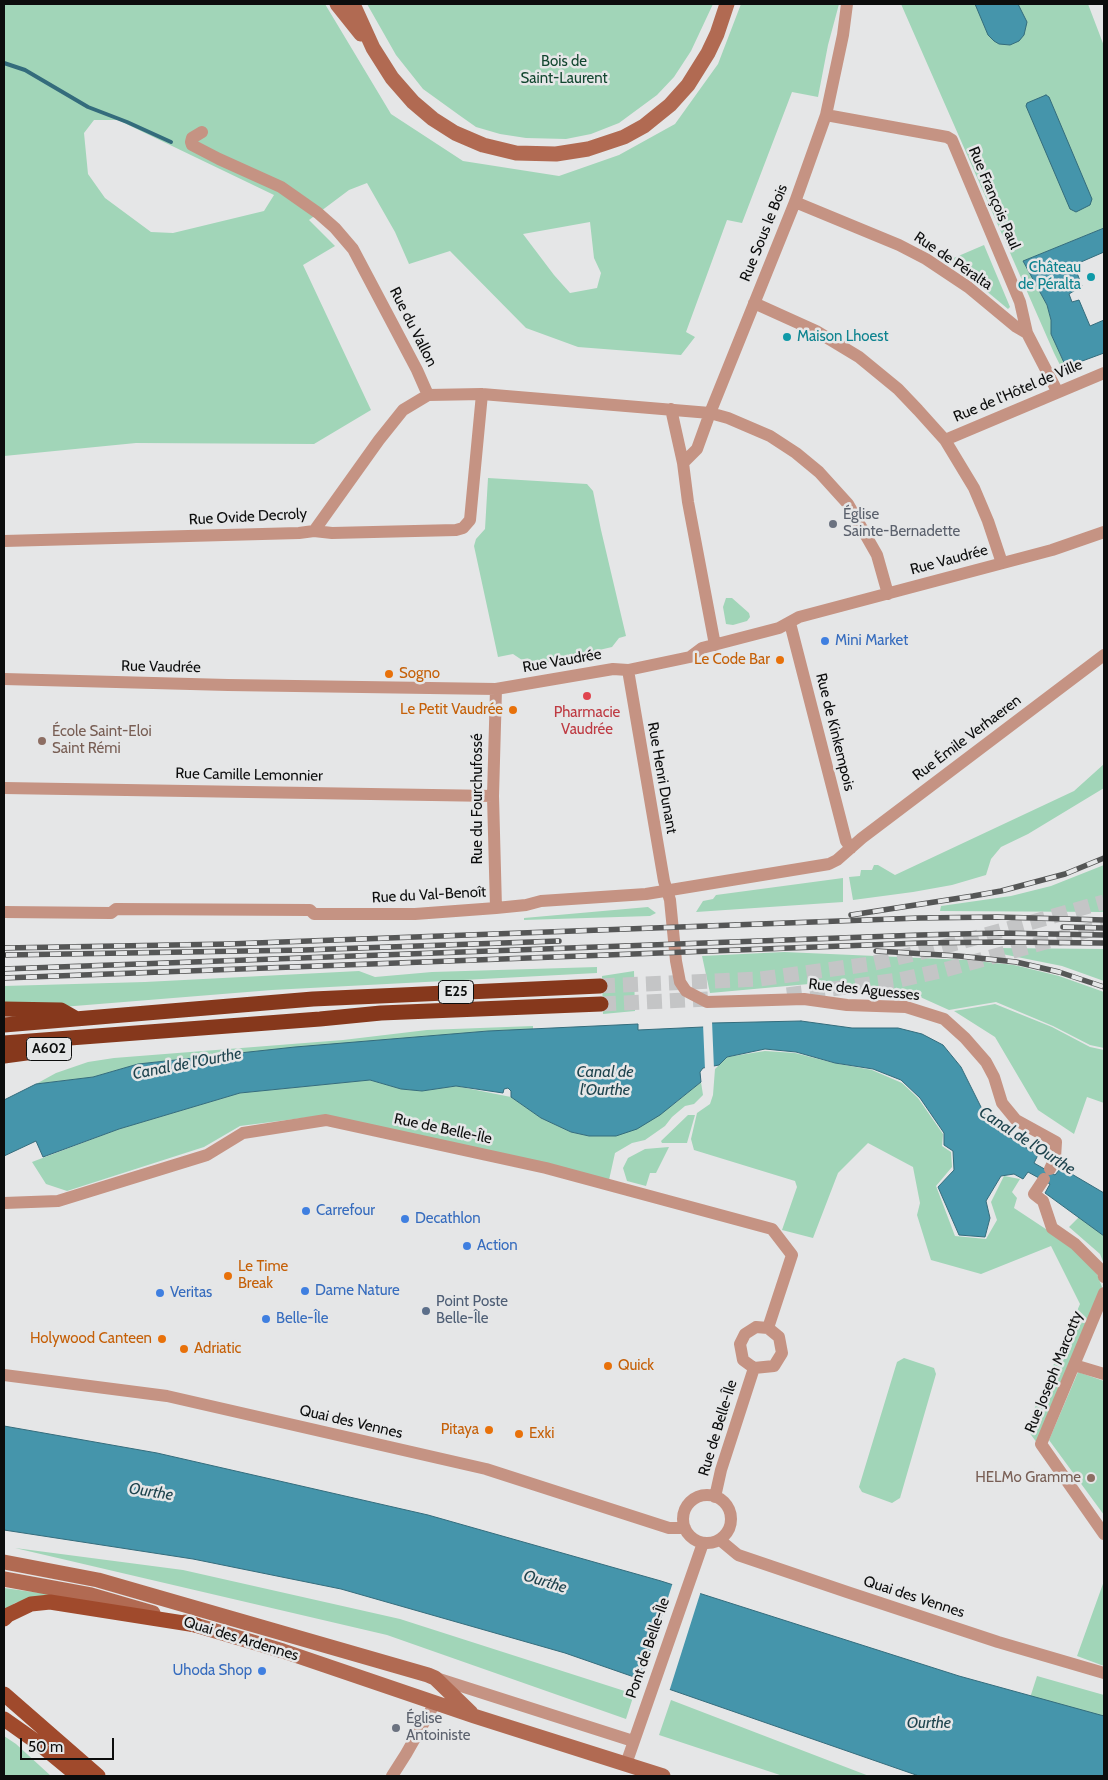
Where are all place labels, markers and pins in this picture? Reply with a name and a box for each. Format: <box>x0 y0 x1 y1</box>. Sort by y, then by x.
place label: Château de Péralta <box>1018 259 1081 294</box>
marker: Château de Péralta <box>1085 271 1097 283</box>
place label: Maison Lhoest <box>797 328 889 346</box>
marker: Maison Lhoest <box>781 331 793 343</box>
place label: Église Sainte-Bernadette <box>843 506 960 541</box>
marker: Église Sainte-Bernadette <box>827 518 839 530</box>
place label: Mini Market <box>835 632 908 650</box>
marker: Mini Market <box>819 635 831 647</box>
place label: Le Code Bar <box>694 651 770 669</box>
marker: Le Code Bar <box>774 654 786 666</box>
place label: Sogno <box>399 665 440 683</box>
marker: Sogno <box>383 668 395 680</box>
marker: Pharmacie Vaudrée <box>581 690 593 702</box>
place label: Le Petit Vaudrée <box>400 701 503 719</box>
marker: Le Petit Vaudrée <box>507 704 519 716</box>
place label: Pharmacie Vaudrée <box>554 704 620 739</box>
place label: École Saint-Eloi Saint Rémi <box>52 723 152 758</box>
marker: École Saint-Eloi Saint Rémi <box>36 735 48 747</box>
place label: Carrefour <box>316 1202 375 1220</box>
marker: Carrefour <box>300 1205 312 1217</box>
place label: Decathlon <box>415 1210 481 1228</box>
marker: Decathlon <box>399 1213 411 1225</box>
place label: Action <box>477 1237 518 1255</box>
marker: Action <box>461 1240 473 1252</box>
place label: Le Time Break <box>238 1258 288 1293</box>
marker: Le Time Break <box>222 1270 234 1282</box>
place label: Dame Nature <box>315 1282 400 1300</box>
place label: Veritas <box>170 1284 212 1302</box>
marker: Dame Nature <box>299 1285 311 1297</box>
marker: Veritas <box>154 1287 166 1299</box>
place label: Point Poste Belle-Île <box>436 1293 508 1328</box>
marker: Point Poste Belle-Île <box>420 1305 432 1317</box>
place label: Belle-Île <box>276 1310 328 1328</box>
marker: Belle-Île <box>260 1313 272 1325</box>
place label: Holywood Canteen <box>30 1330 152 1348</box>
marker: Holywood Canteen <box>156 1333 168 1345</box>
place label: Adriatic <box>194 1340 241 1358</box>
marker: Adriatic <box>178 1343 190 1355</box>
place label: Quick <box>618 1357 654 1375</box>
marker: Quick <box>602 1360 614 1372</box>
place label: Pitaya <box>441 1421 479 1439</box>
marker: Pitaya <box>483 1424 495 1436</box>
place label: Exki <box>529 1425 554 1443</box>
marker: Exki <box>513 1428 525 1440</box>
place label: HELMo Gramme <box>975 1469 1081 1487</box>
marker: HELMo Gramme <box>1085 1472 1097 1484</box>
place label: Uhoda Shop <box>173 1662 252 1680</box>
marker: Uhoda Shop <box>256 1665 268 1677</box>
place label: Église Antoiniste <box>406 1710 470 1745</box>
marker: Église Antoiniste <box>390 1722 402 1734</box>

